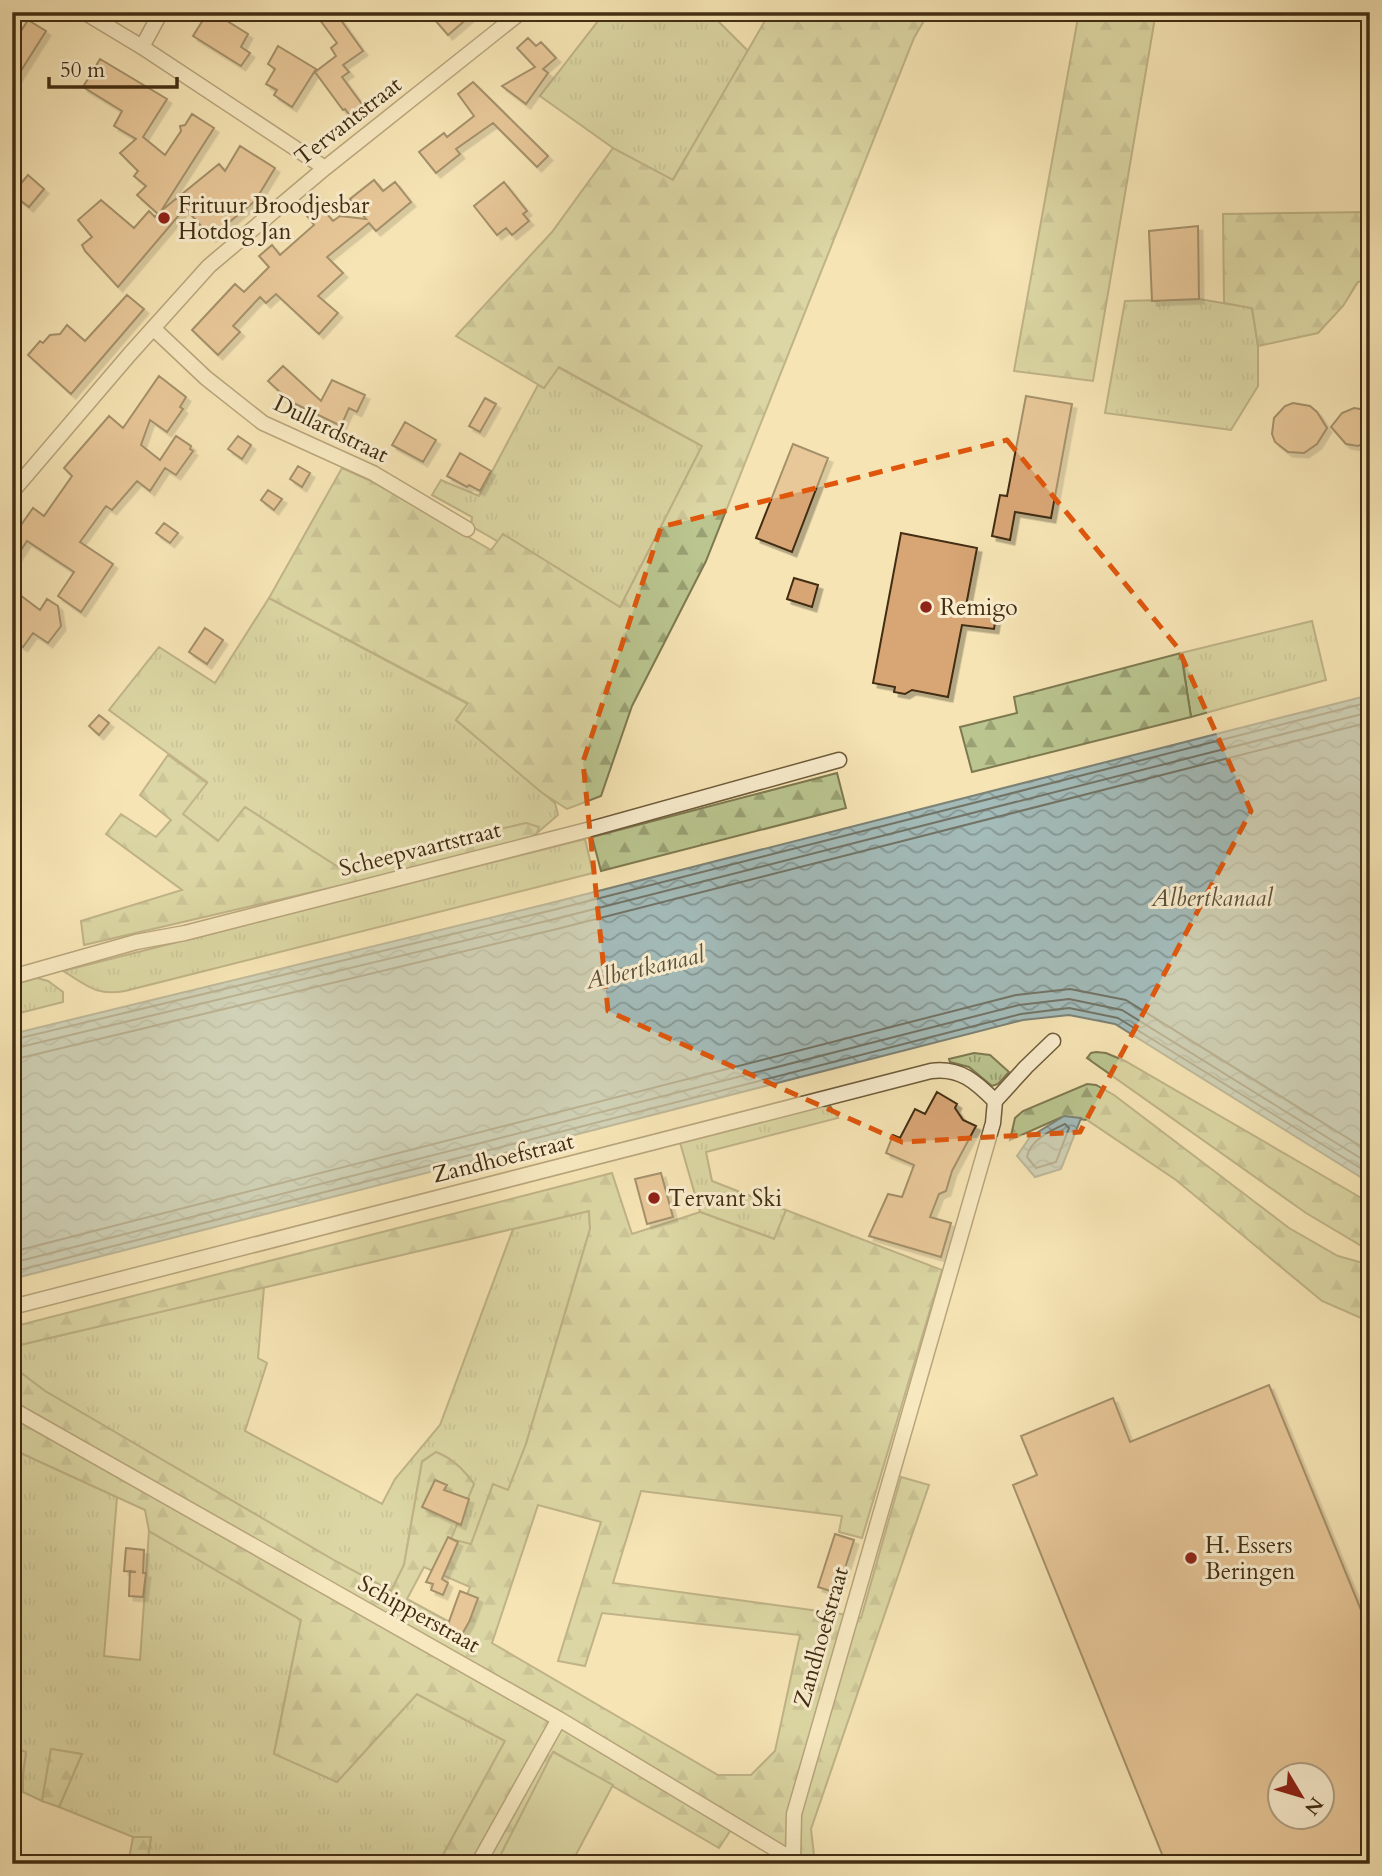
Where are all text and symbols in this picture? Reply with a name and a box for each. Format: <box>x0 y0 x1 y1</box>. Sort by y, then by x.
scale bar <box>49 46 177 90</box>
text: 50 m <box>60 56 105 85</box>
street label: Tervantstraat <box>288 69 408 173</box>
place label: Frituur Broodjesbar Hotdog Jan <box>178 190 370 247</box>
marker: Frituur Broodjesbar Hotdog Jan <box>156 210 172 226</box>
street label: Dullardstraat <box>268 388 394 470</box>
place label: Remigo <box>940 592 1018 623</box>
marker: Remigo <box>918 599 934 615</box>
street label: Scheepvaartstraat <box>336 814 504 884</box>
water label: Albertkanaal <box>1150 882 1274 915</box>
water label: Albertkanaal <box>581 938 709 998</box>
street label: Zandhoefstraat <box>429 1125 577 1191</box>
place label: Tervant Ski <box>668 1183 782 1214</box>
marker: Tervant Ski <box>646 1190 662 1206</box>
place label: H. Essers Beringen <box>1205 1530 1295 1587</box>
marker: H. Essers Beringen <box>1183 1550 1199 1566</box>
street label: Zandhoefstraat <box>786 1563 856 1711</box>
street label: Schipperstraat <box>352 1568 486 1660</box>
north arrow <box>1266 1760 1336 1830</box>
text: N <box>1298 1791 1329 1821</box>

